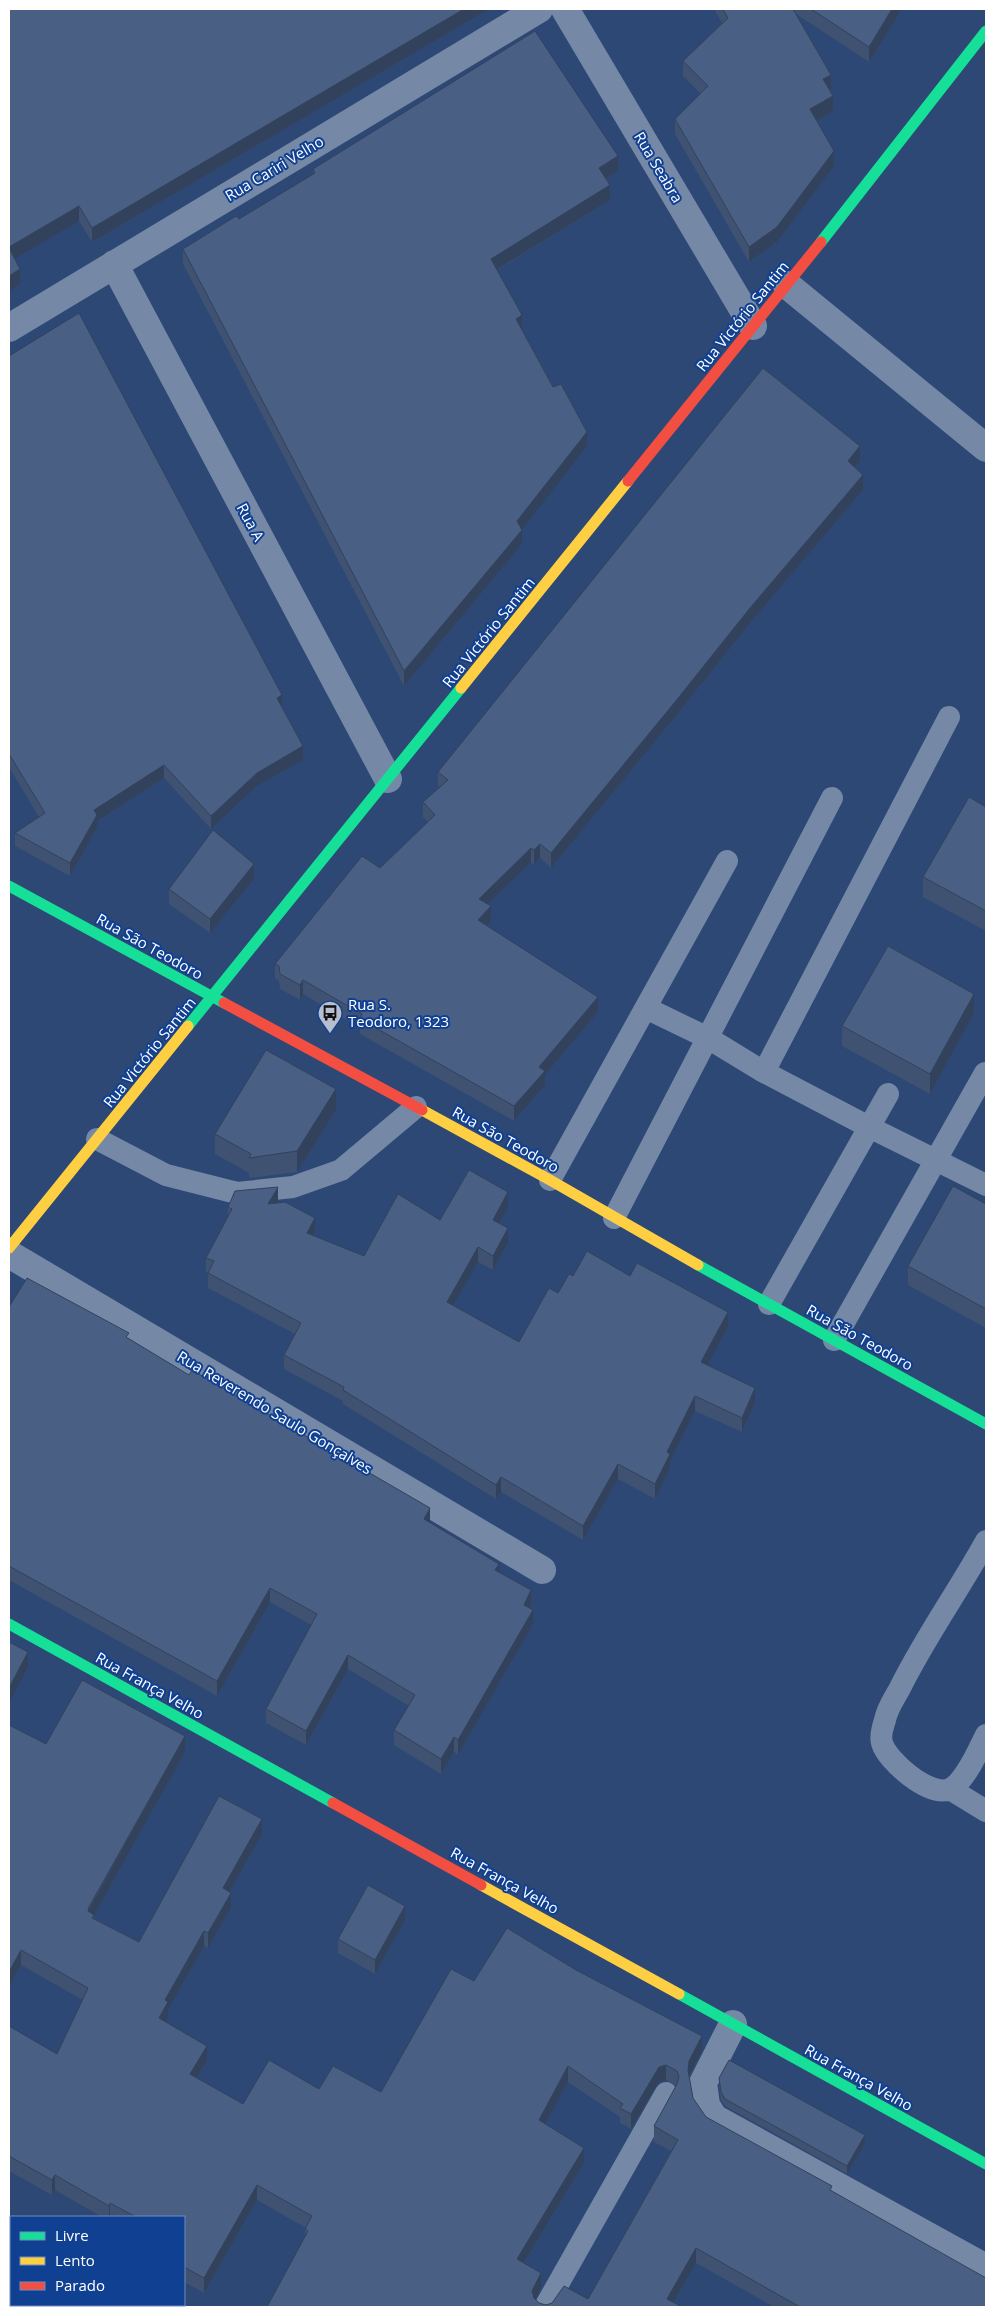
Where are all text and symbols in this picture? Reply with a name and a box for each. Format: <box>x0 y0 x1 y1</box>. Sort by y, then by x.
street label: Rua Seabra <box>630 128 688 206</box>
street label: Rua Cariri Velho <box>221 131 327 205</box>
street label: Rua Victório Santim <box>691 257 793 375</box>
street label: Rua A <box>233 500 269 545</box>
street label: Rua Victório Santim <box>437 573 539 691</box>
street label: Rua São Teodoro <box>93 908 207 984</box>
street label: Rua Victório Santim <box>98 993 200 1111</box>
place label: Rua S. Teodoro, 1323 <box>348 994 449 1031</box>
bus stop icon: Rua S. Teodoro, 1323 <box>317 1000 343 1034</box>
street label: Rua São Teodoro <box>449 1101 563 1177</box>
street label: Rua São Teodoro <box>803 1299 917 1375</box>
street label: Rua Reverendo Saulo Gonçalves <box>174 1346 376 1478</box>
street label: Rua França Velho <box>92 1647 208 1723</box>
street label: Rua França Velho <box>447 1842 563 1918</box>
street label: Rua França Velho <box>801 2039 917 2115</box>
legend <box>10 2216 185 2306</box>
text: Livre <box>55 2225 89 2245</box>
text: Lento <box>55 2250 95 2270</box>
text: Parado <box>55 2275 105 2295</box>

